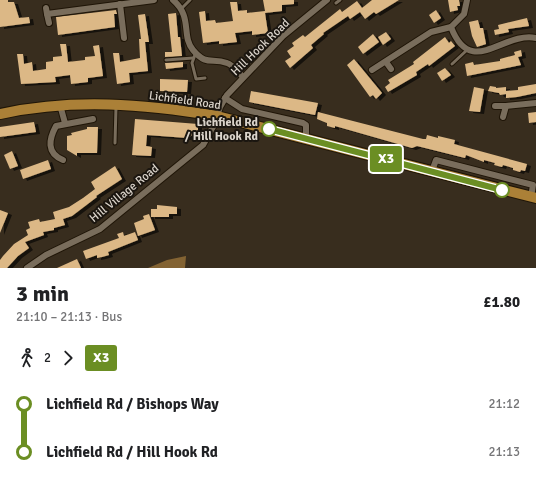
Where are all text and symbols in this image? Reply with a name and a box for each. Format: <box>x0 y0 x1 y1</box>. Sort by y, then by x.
street label: Hill Hook Road <box>228 16 293 79</box>
street label: Lichfield Road <box>148 88 222 113</box>
place label: Lichfield Rd / Hill Hook Rd <box>185 115 259 144</box>
marker: Lichfield Rd / Hill Hook Rd <box>261 121 277 137</box>
line badge: X3 <box>368 146 404 172</box>
text: X3 <box>378 150 394 167</box>
street label: Hill Village Road <box>87 161 162 226</box>
unlabelled marker <box>494 182 510 198</box>
text: 3 min <box>16 280 69 307</box>
text: £1.80 <box>483 293 520 311</box>
text: 21:10 – 21:13 · Bus <box>16 309 122 325</box>
icon: walk <box>16 347 38 369</box>
icon: forward <box>57 347 79 369</box>
text: X3 <box>93 349 109 366</box>
text: 2 <box>44 350 51 366</box>
text: Lichfield Rd / Bishops Way <box>46 395 219 413</box>
text: 21:12 <box>488 396 520 412</box>
text: Lichfield Rd / Hill Hook Rd <box>46 443 218 461</box>
text: 21:13 <box>488 444 520 460</box>

